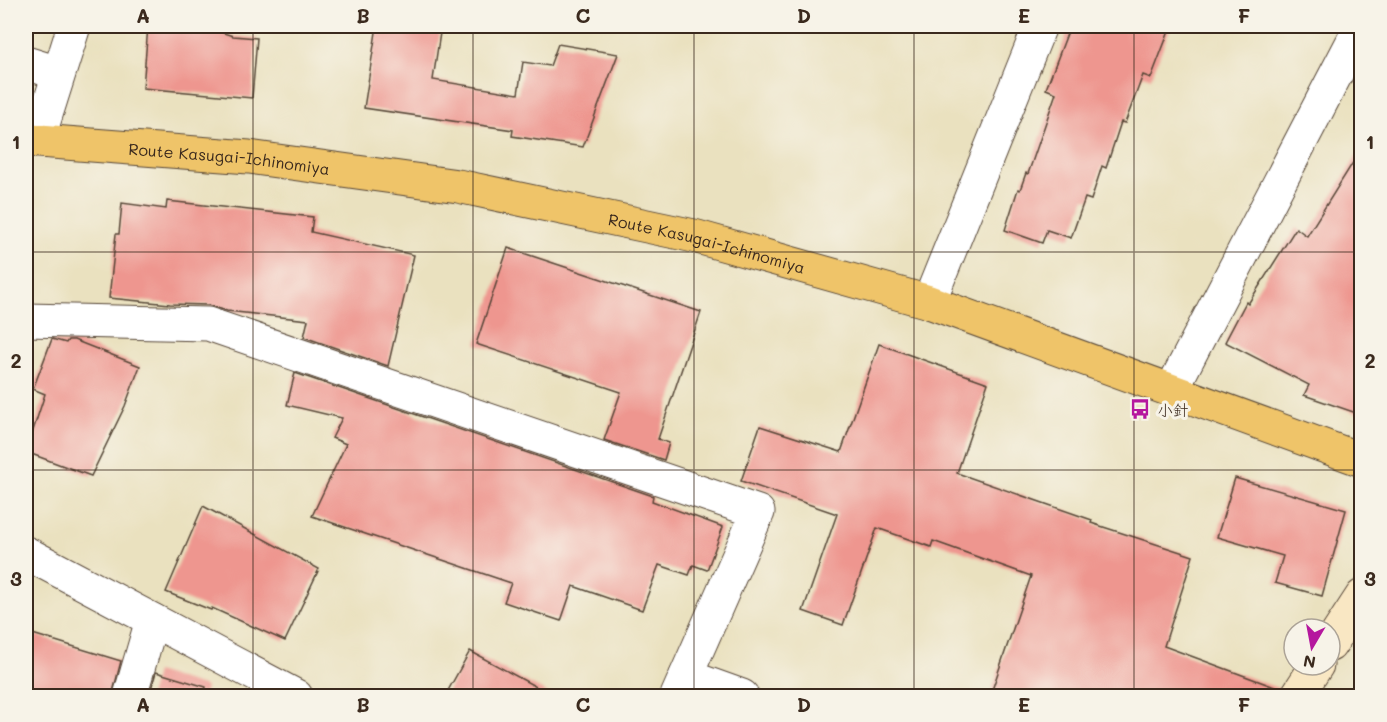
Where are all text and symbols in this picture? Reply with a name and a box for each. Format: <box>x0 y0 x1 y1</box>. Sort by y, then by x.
text: A <box>136 2 150 28</box>
text: B <box>356 2 370 28</box>
text: C <box>576 2 591 28</box>
text: D <box>797 2 811 28</box>
text: E <box>1018 2 1030 28</box>
text: F <box>1238 2 1251 28</box>
text: 1 <box>12 128 20 154</box>
text: 1 <box>1366 128 1374 154</box>
street label: Route Kasugai-Ichinomiya <box>128 137 331 179</box>
street label: Route Kasugai-Ichinomiya <box>607 208 808 277</box>
text: 2 <box>10 347 22 373</box>
text: 2 <box>1364 347 1376 373</box>
bus stop icon: 小針 <box>1128 397 1152 421</box>
place label: 小針 <box>1157 399 1189 420</box>
text: 3 <box>10 565 22 591</box>
text: 3 <box>1364 565 1376 591</box>
north arrow <box>1282 617 1342 677</box>
text: N <box>1301 651 1317 674</box>
text: A <box>136 691 150 717</box>
text: B <box>356 691 370 717</box>
text: C <box>576 691 591 717</box>
text: D <box>797 691 811 717</box>
text: E <box>1018 691 1030 717</box>
text: F <box>1238 691 1251 717</box>

